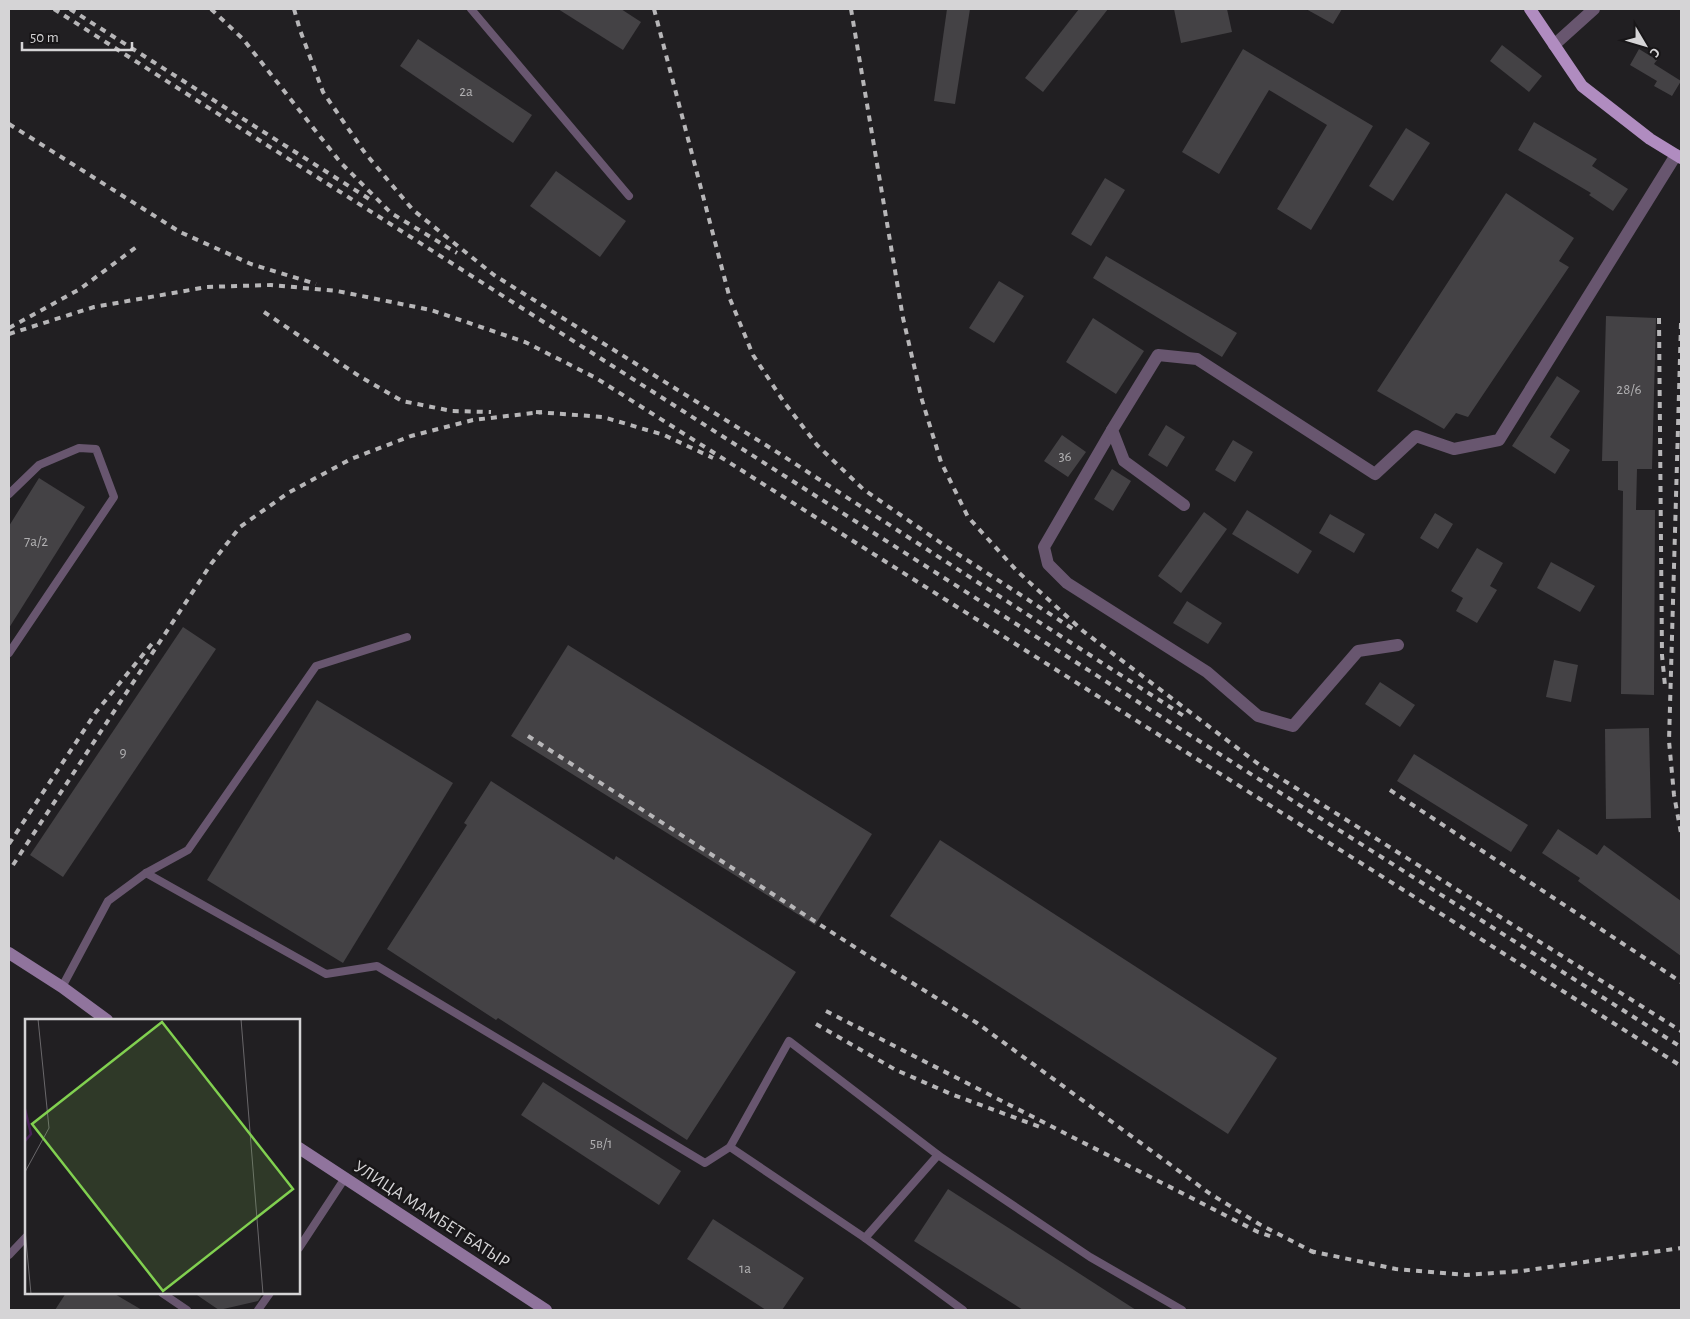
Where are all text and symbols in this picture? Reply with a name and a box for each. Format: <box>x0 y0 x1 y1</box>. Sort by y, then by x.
scale bar <box>22 20 132 52</box>
north arrow <box>1620 20 1670 70</box>
text: 50 m <box>30 30 59 45</box>
text: С <box>1646 45 1662 60</box>
house number: 2а <box>459 84 473 99</box>
house number: 28/6 <box>1616 382 1642 397</box>
house number: 36 <box>1058 449 1072 464</box>
house number: 7а/2 <box>24 534 48 549</box>
house number: 9 <box>119 745 127 760</box>
inset map <box>25 1019 300 1294</box>
house number: 5в/1 <box>590 1136 612 1151</box>
street label: УЛИЦА МАМБЕТ БАТЫР <box>350 1158 513 1272</box>
house number: 1а <box>739 1261 751 1276</box>

